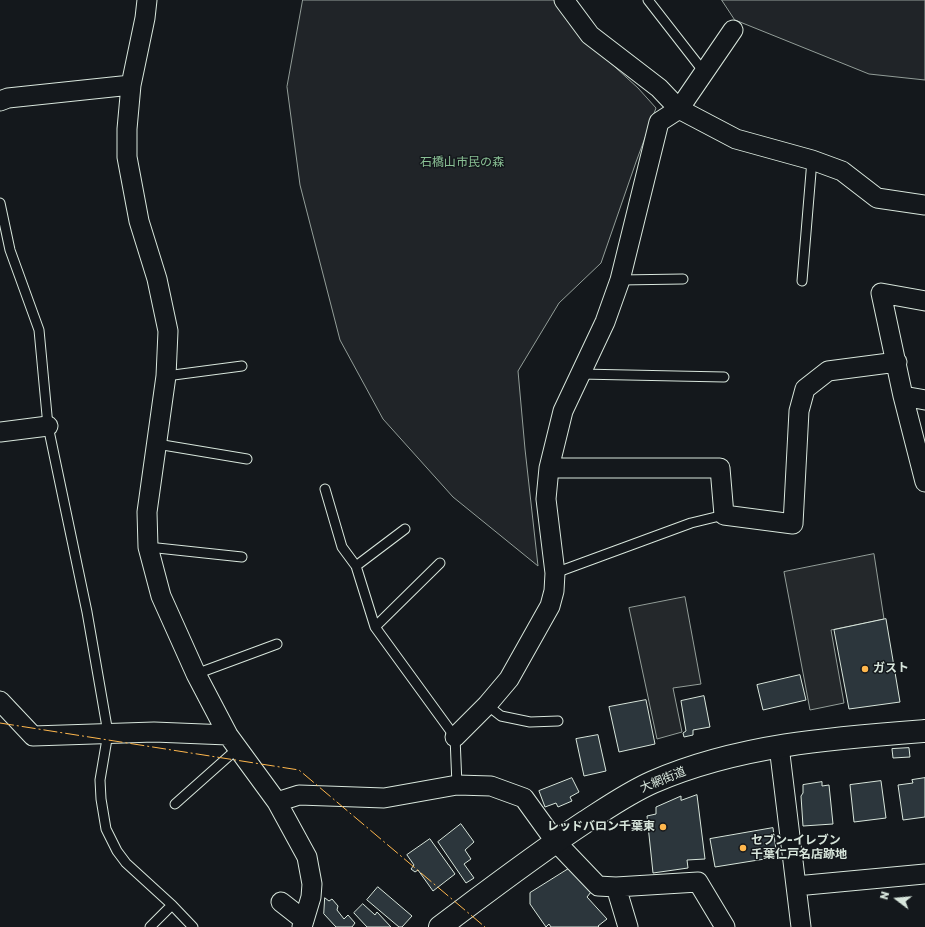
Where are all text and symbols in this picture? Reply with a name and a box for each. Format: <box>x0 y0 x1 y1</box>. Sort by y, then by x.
park label: 石橋山市民の森 <box>420 156 504 170</box>
place label: ガスト <box>873 662 909 676</box>
marker: ガスト <box>860 664 870 674</box>
street label: 大網街道 <box>638 764 688 796</box>
place label: レッドバロン千葉東 <box>547 820 655 834</box>
marker: レッドバロン千葉東 <box>658 822 668 832</box>
place label: セブン-イレブン 千葉仁戸名店跡地 <box>751 834 847 862</box>
marker: セブン-イレブン 千葉仁戸名店跡地 <box>738 843 748 853</box>
north arrow <box>877 879 917 919</box>
text: N <box>878 890 892 901</box>

